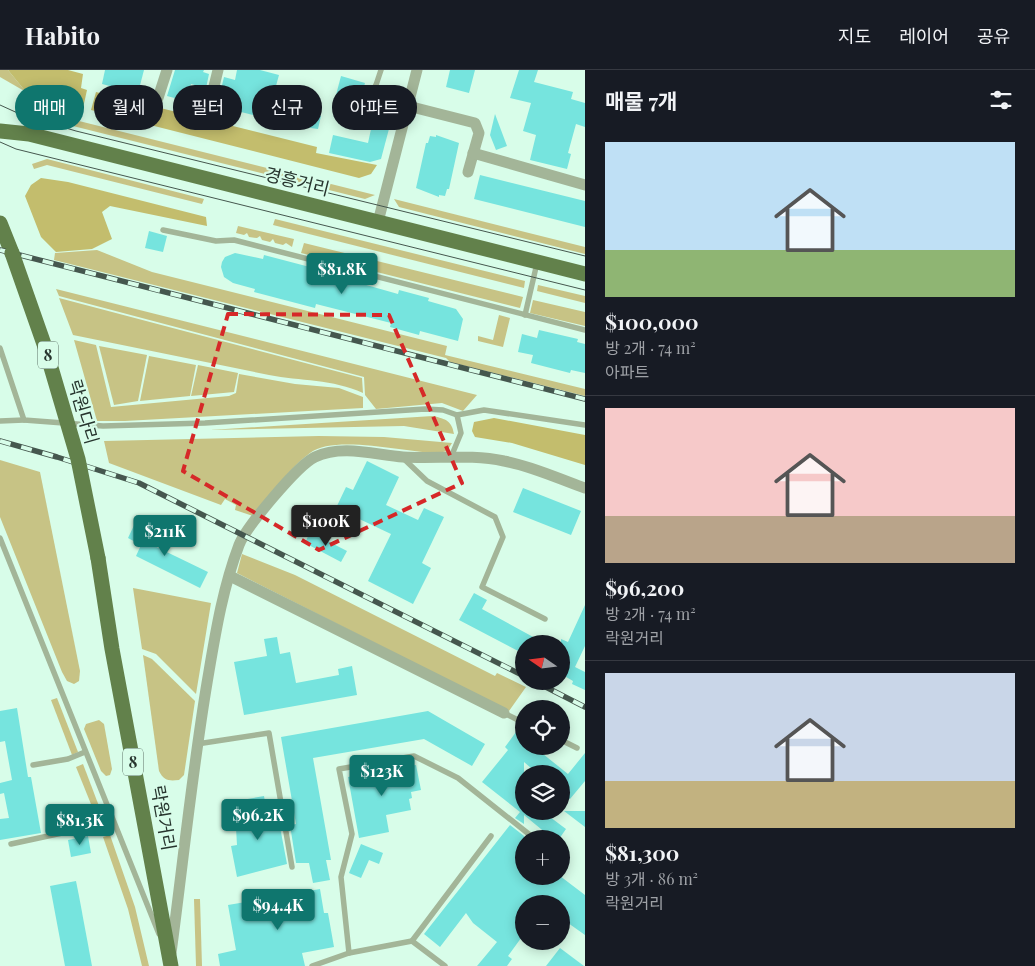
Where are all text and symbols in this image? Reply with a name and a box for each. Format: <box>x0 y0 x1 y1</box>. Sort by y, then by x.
text: Habito <box>25 19 100 51</box>
text: 지도 <box>838 24 871 48</box>
text: 레이어 <box>899 24 949 48</box>
text: 공유 <box>977 24 1010 48</box>
chip: 매매 <box>15 85 84 130</box>
chip: 월세 <box>94 85 163 130</box>
chip: 필터 <box>173 85 242 130</box>
chip: 신규 <box>252 85 322 130</box>
chip: 아파트 <box>332 85 417 130</box>
text: 매물 7개 <box>605 86 677 114</box>
icon: filters <box>987 86 1015 114</box>
street label: 경흥거리 <box>262 161 332 201</box>
icon: home <box>765 175 855 265</box>
pin: $81.8K <box>301 252 383 295</box>
text: $81.8K <box>317 258 367 279</box>
text: $100,000 <box>605 307 699 335</box>
text: 방 2개 · 74 m² <box>605 337 696 358</box>
road number: 8 <box>38 342 58 368</box>
text: 아파트 <box>605 361 649 382</box>
street label: 락원다리 <box>63 377 105 447</box>
icon: home <box>765 440 855 530</box>
pin: $100K <box>291 504 361 547</box>
text: $100K <box>302 510 350 531</box>
pin: $211K <box>130 514 200 557</box>
text: $211K <box>144 520 186 541</box>
text: $96,200 <box>605 573 684 601</box>
text: 방 2개 · 74 m² <box>605 603 696 624</box>
text: 락원거리 <box>605 627 664 648</box>
north arrow <box>515 635 570 690</box>
map controls <box>515 635 570 950</box>
button: locate <box>515 700 570 755</box>
icon: home <box>765 705 855 795</box>
road number: 8 <box>123 749 143 776</box>
pin: $123K <box>347 754 417 797</box>
text: $123K <box>361 760 403 781</box>
button: layers <box>515 765 570 820</box>
street label: 락원거리 <box>146 783 182 853</box>
pin: $96.2K <box>217 798 299 841</box>
pin: $81.3K <box>39 804 121 846</box>
text: $96.2K <box>232 804 284 825</box>
text: $81.3K <box>56 809 104 830</box>
button: + <box>515 830 570 885</box>
text: $81,300 <box>605 838 679 866</box>
text: 방 3개 · 86 m² <box>605 868 698 889</box>
pin: $94.4K <box>237 888 319 931</box>
text: 락원거리 <box>605 892 664 913</box>
text: $94.4K <box>253 894 303 915</box>
button: − <box>515 895 570 950</box>

